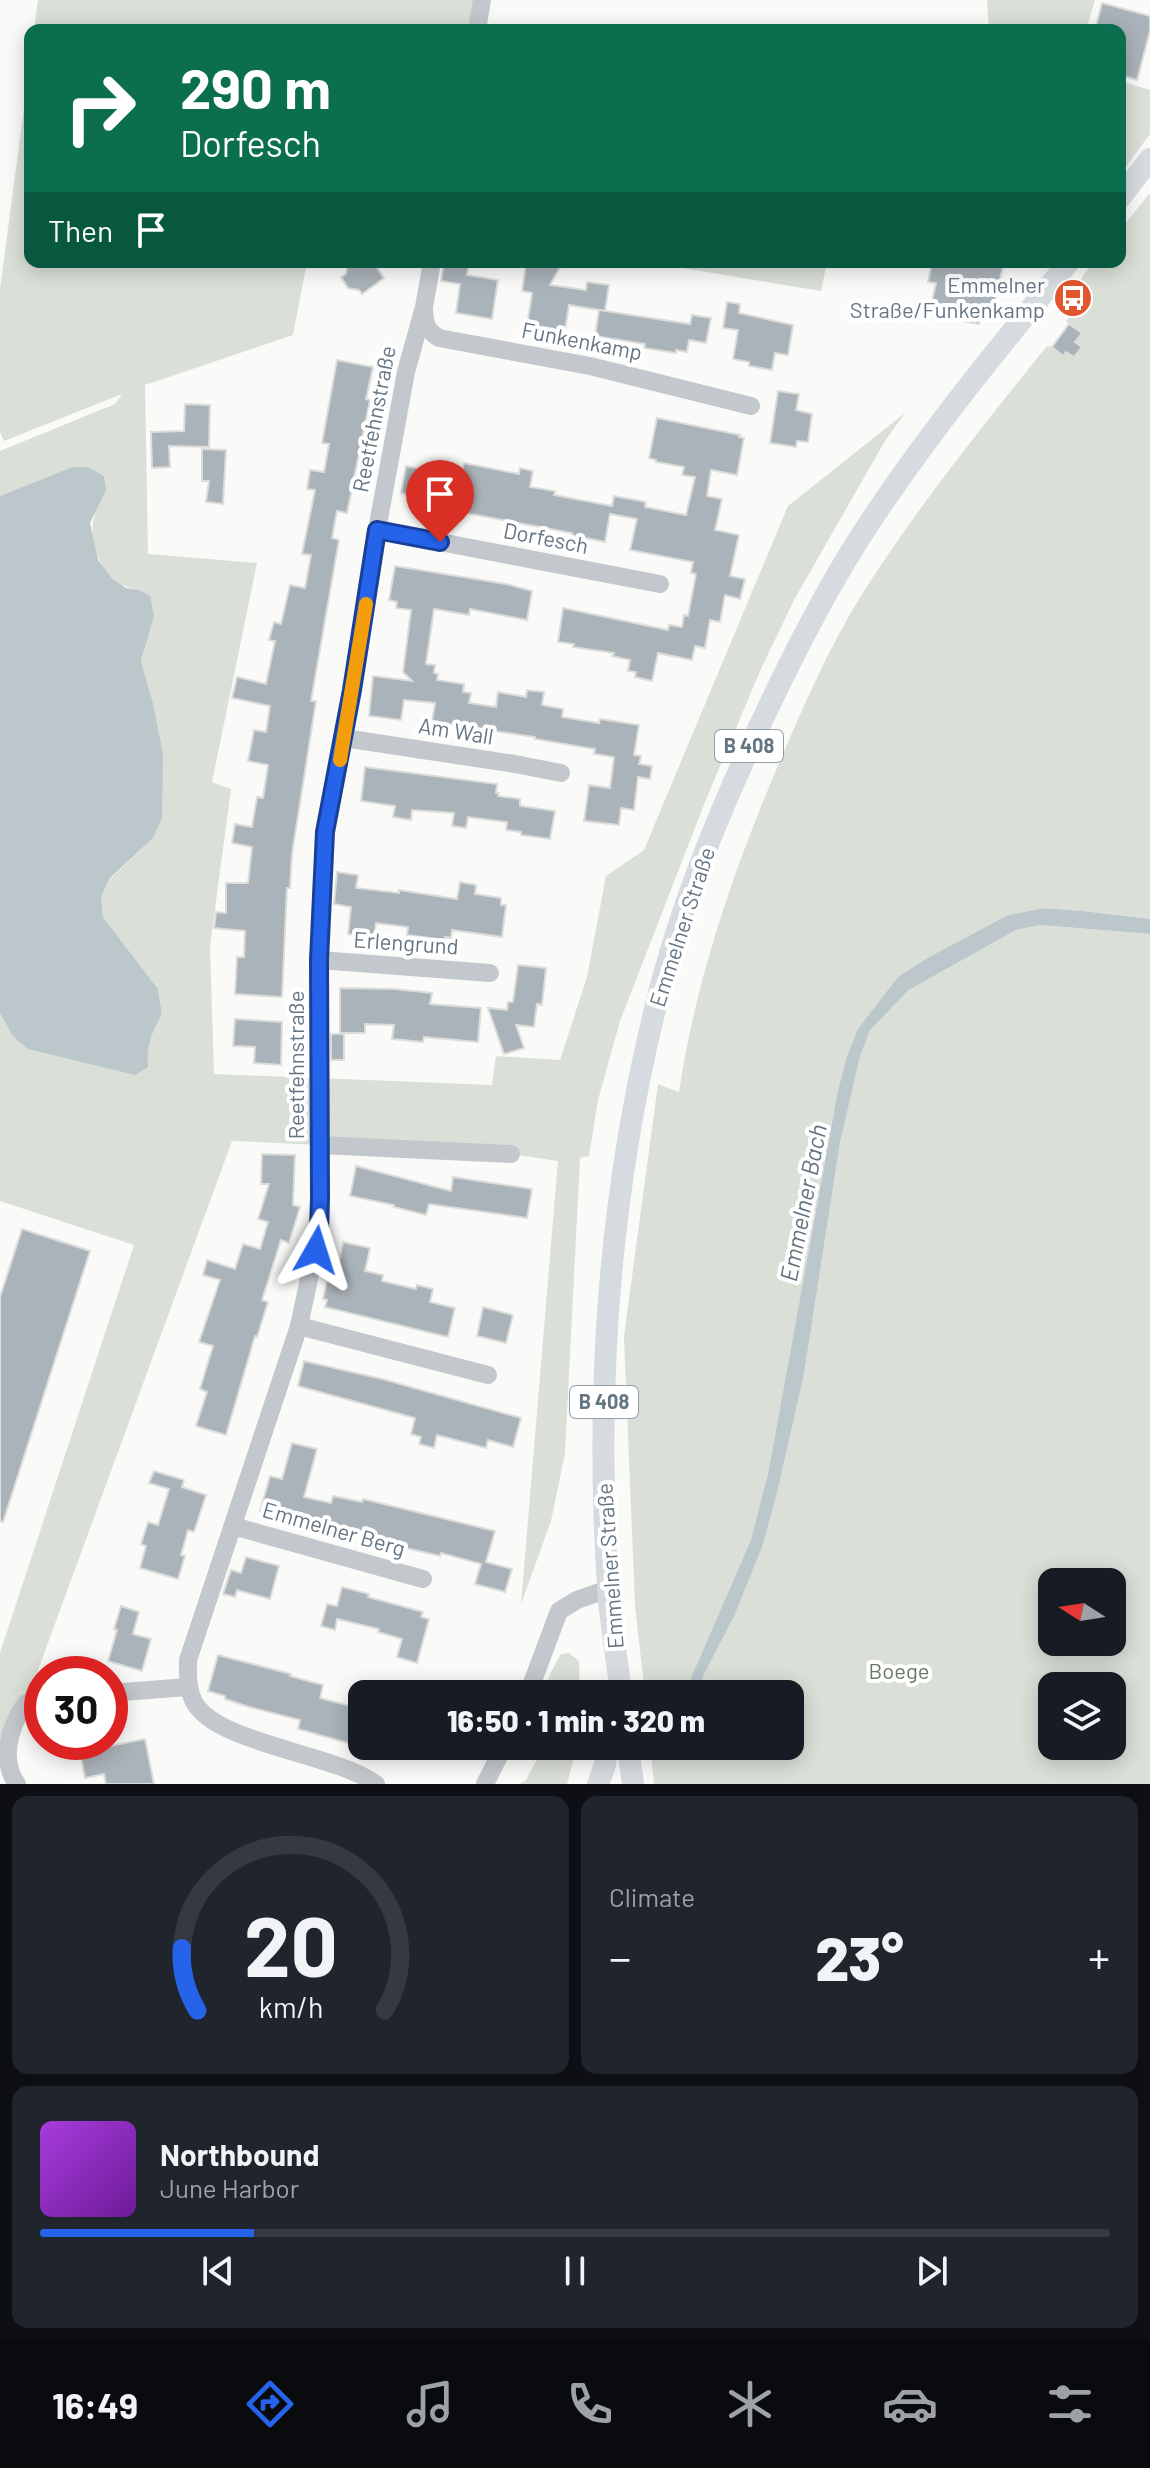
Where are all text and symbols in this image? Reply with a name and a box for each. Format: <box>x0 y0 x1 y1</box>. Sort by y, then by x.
text: 290 m <box>180 53 331 120</box>
icon: right <box>48 56 152 160</box>
text: Dorfesch <box>180 121 321 164</box>
icon: arrive <box>129 208 173 252</box>
text: Then <box>48 212 113 248</box>
place label: Emmelner Straße/Funkenkamp <box>850 271 1045 322</box>
bus stop icon: Emmelner Straße/Funkenkamp <box>1052 277 1094 319</box>
street label: Funkenkamp <box>520 316 645 364</box>
street label: Reetfehnstraße <box>346 343 400 494</box>
pin <box>406 460 474 542</box>
icon: arrive <box>418 472 462 516</box>
street label: Dorfesch <box>501 516 591 558</box>
street label: Am Wall <box>417 711 496 749</box>
road number: B 408 <box>715 730 783 762</box>
street label: Emmelner Straße <box>643 844 719 1010</box>
street label: Erlengrund <box>353 925 459 959</box>
street label: Reetfehnstraße <box>282 991 308 1139</box>
water label: Emmelner Bach <box>773 1122 832 1284</box>
position arrow <box>274 1208 358 1292</box>
road number: B 408 <box>570 1386 638 1418</box>
street label: Emmelner Straße <box>590 1482 628 1650</box>
street label: Emmelner Berg <box>260 1495 409 1561</box>
north arrow <box>1038 1568 1126 1656</box>
map controls <box>1038 1568 1126 1760</box>
speed limit sign: 30 <box>24 1656 128 1760</box>
park label: Boege <box>868 1657 930 1683</box>
button: layers <box>1038 1672 1126 1760</box>
text: 16:50 · 1 min · 320 m <box>447 1702 705 1738</box>
text: Climate <box>609 1881 695 1912</box>
text: 20 <box>243 1894 338 1994</box>
text: 23° <box>815 1921 904 1993</box>
text: − <box>609 1930 631 1983</box>
text: + <box>1088 1930 1110 1983</box>
text: km/h <box>258 1989 323 2024</box>
text: Northbound <box>160 2136 319 2172</box>
text: June Harbor <box>160 2172 299 2203</box>
icon: previous <box>196 2249 240 2293</box>
icon: pause <box>553 2249 597 2293</box>
icon: next <box>910 2249 954 2293</box>
icon: directions <box>242 2376 298 2432</box>
icon: music <box>402 2376 458 2432</box>
icon: phone <box>562 2376 618 2432</box>
icon: climate <box>722 2376 778 2432</box>
icon: car <box>882 2376 938 2432</box>
icon: filters <box>1042 2376 1098 2432</box>
text: 16:49 <box>52 2383 138 2426</box>

